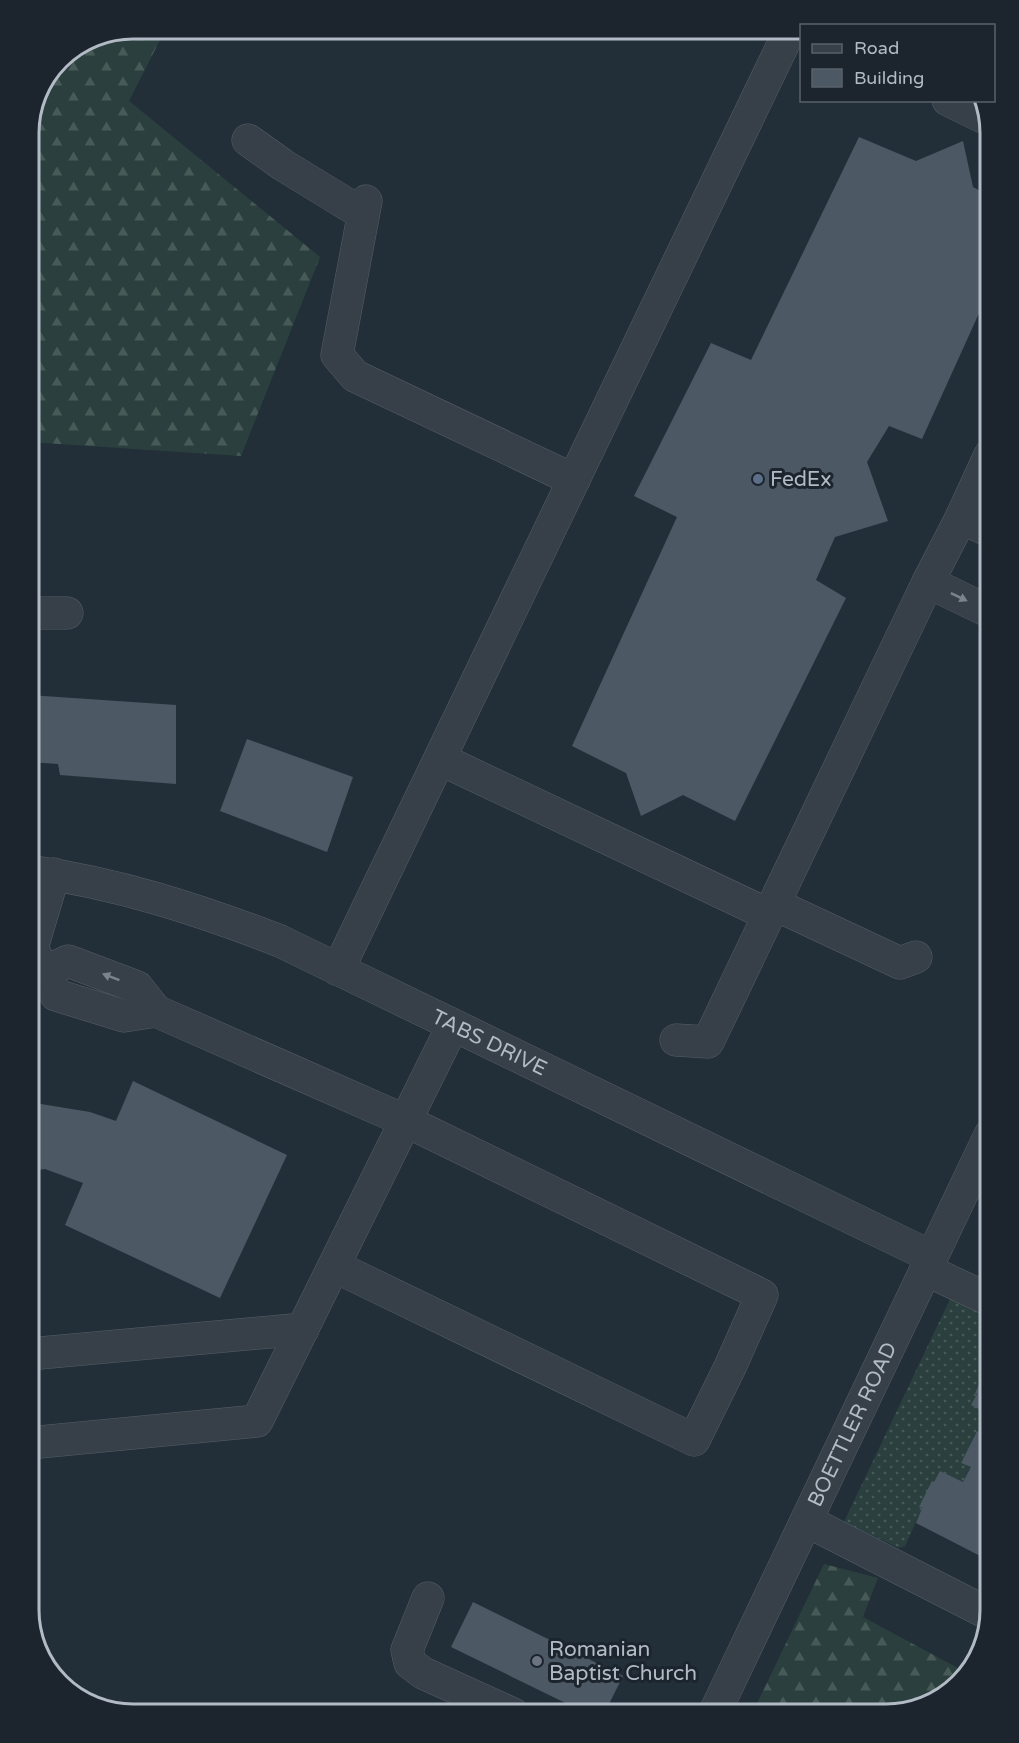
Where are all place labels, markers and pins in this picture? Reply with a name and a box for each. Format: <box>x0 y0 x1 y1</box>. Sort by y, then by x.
place label: FedEx <box>770 467 832 492</box>
marker: FedEx <box>751 472 765 486</box>
place label: Romanian Baptist Church <box>549 1637 697 1686</box>
marker: Romanian Baptist Church <box>530 1654 544 1668</box>

